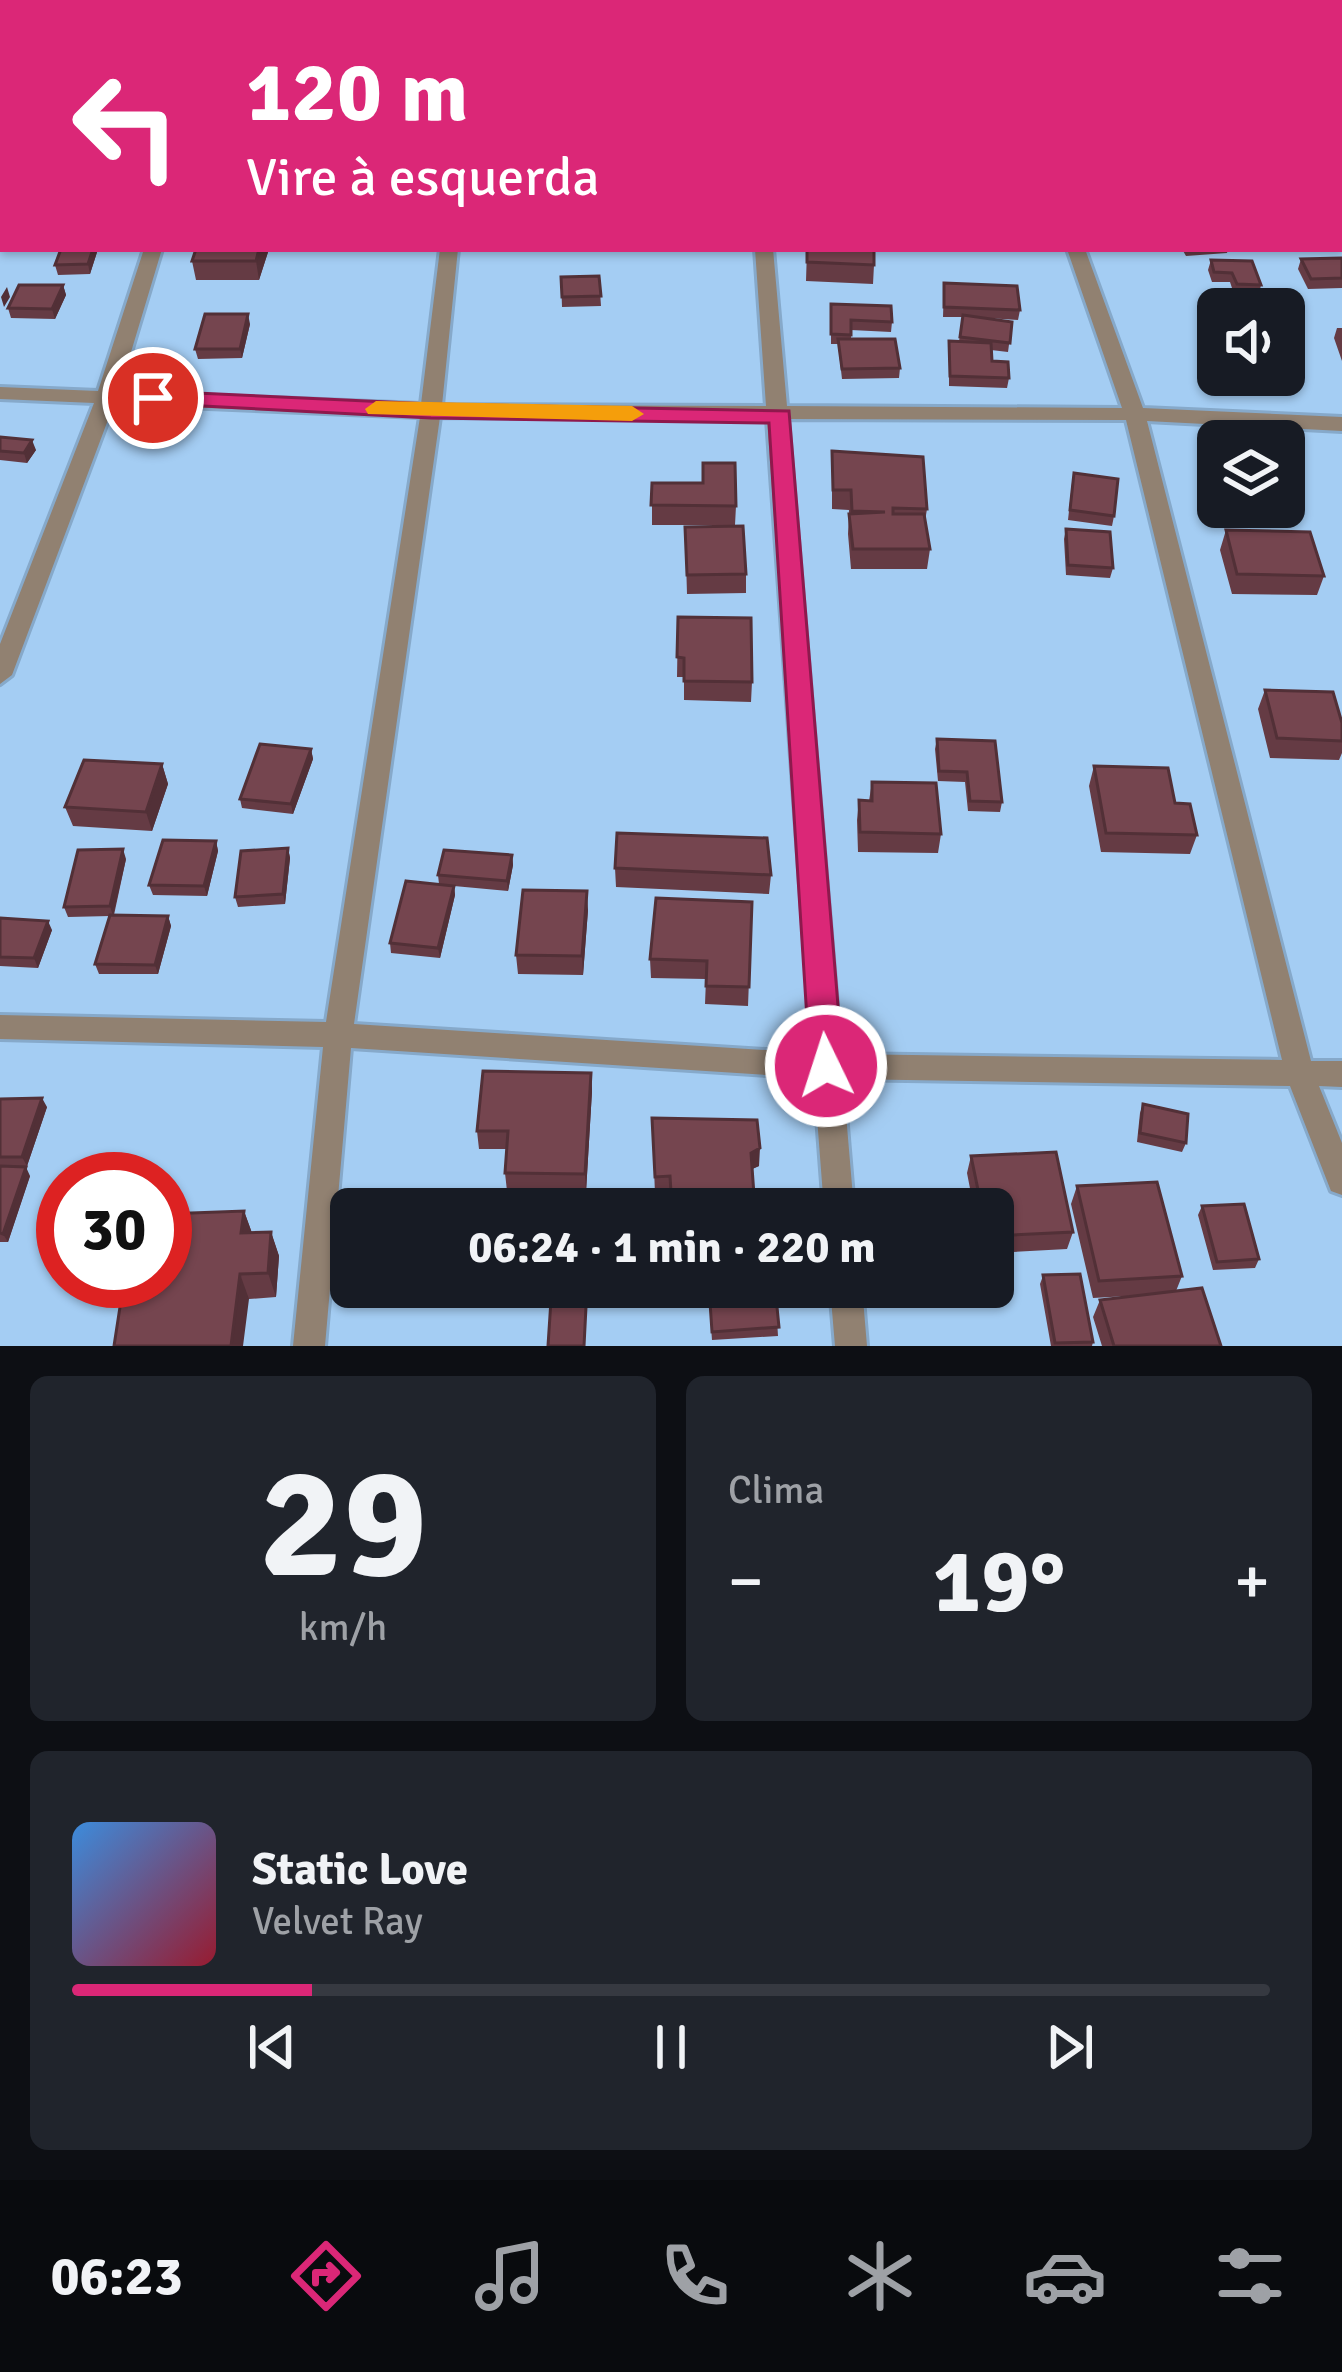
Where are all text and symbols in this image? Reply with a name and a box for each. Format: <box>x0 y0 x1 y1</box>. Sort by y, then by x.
text: 120 m <box>246 41 468 145</box>
icon: left <box>48 48 204 204</box>
text: Vire à esquerda <box>246 144 600 211</box>
map controls <box>1197 288 1305 528</box>
button: sound <box>1197 288 1305 396</box>
pin <box>102 347 204 449</box>
icon: arrive <box>120 365 186 431</box>
button: layers <box>1197 420 1305 528</box>
position arrow <box>763 1003 889 1129</box>
speed limit sign: 30 <box>36 1152 192 1308</box>
text: 06:24 · 1 min · 220 m <box>468 1220 876 1275</box>
text: 29 <box>259 1428 427 1621</box>
text: Clima <box>728 1466 824 1514</box>
text: 19° <box>932 1526 1066 1637</box>
text: − <box>728 1541 764 1622</box>
text: + <box>1234 1541 1270 1622</box>
text: km/h <box>299 1603 387 1651</box>
text: Static Love <box>252 1842 468 1897</box>
text: Velvet Ray <box>252 1897 423 1945</box>
icon: previous <box>239 2014 305 2080</box>
icon: pause <box>638 2014 704 2080</box>
icon: next <box>1037 2014 1103 2080</box>
icon: directions <box>284 2234 368 2318</box>
icon: music <box>468 2234 552 2318</box>
icon: phone <box>653 2234 737 2318</box>
icon: climate <box>838 2234 922 2318</box>
icon: car <box>1023 2234 1107 2318</box>
icon: filters <box>1208 2234 1292 2318</box>
text: 06:23 <box>50 2243 183 2310</box>

